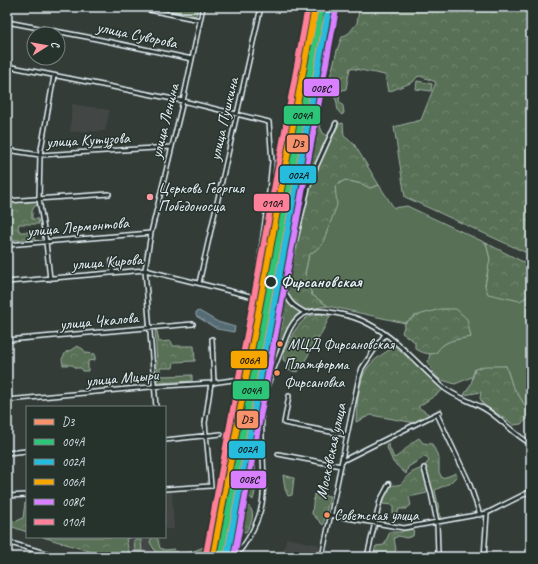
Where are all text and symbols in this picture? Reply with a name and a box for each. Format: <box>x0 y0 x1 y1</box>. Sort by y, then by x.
street label: улица Суворова <box>94 17 180 53</box>
north arrow <box>26 26 66 66</box>
text: С <box>48 40 64 50</box>
street label: улица Пушкина <box>205 74 244 163</box>
line badge: 008С <box>303 78 340 97</box>
street label: улица Ленина <box>146 80 184 161</box>
text: 008С <box>311 81 333 95</box>
line badge: 004А <box>283 105 321 125</box>
text: 004А <box>292 108 314 122</box>
street label: улица Кутузова <box>45 128 131 152</box>
line badge: D3 <box>286 134 309 153</box>
text: D3 <box>292 136 305 150</box>
line badge: 002А <box>279 165 317 184</box>
text: 002А <box>288 168 310 182</box>
place label: Церковь Георгия Победоносца <box>158 178 245 216</box>
marker: Церковь Георгия Победоносца <box>145 192 155 202</box>
line badge: 010А <box>253 193 290 212</box>
text: 010А <box>262 196 284 210</box>
street label: улица Лермонтова <box>25 213 131 241</box>
street label: улица Кирова <box>70 249 144 275</box>
place label: Фирсановская <box>281 272 363 292</box>
marker: Фирсановская <box>264 275 278 289</box>
street label: улица Чкалова <box>58 307 140 334</box>
place label: МЦД Фирсановская <box>288 335 395 354</box>
marker: МЦД Фирсановская <box>275 339 285 349</box>
line badge: 006А <box>230 350 268 369</box>
text: 006А <box>239 353 261 367</box>
place label: Платформа Фирсановка <box>284 355 351 392</box>
street label: улица Мцыри <box>84 365 160 391</box>
marker: Платформа Фирсановка <box>272 368 282 378</box>
line badge: 004А <box>232 380 270 400</box>
text: 004А <box>241 383 263 397</box>
street label: Московская улица <box>311 401 351 500</box>
legend <box>26 406 166 538</box>
line badge: D3 <box>236 410 259 429</box>
text: D3 <box>241 412 254 426</box>
text: D3 <box>62 414 76 430</box>
text: 004А <box>62 434 85 450</box>
line badge: 002А <box>228 440 266 459</box>
text: 002А <box>237 442 259 456</box>
text: 002А <box>62 454 85 470</box>
line badge: 008С <box>230 470 267 489</box>
text: 008С <box>239 472 261 486</box>
text: 006А <box>62 474 85 490</box>
text: 008С <box>62 494 85 510</box>
place label: Советская улица <box>334 506 420 525</box>
marker: Советская улица <box>322 510 332 520</box>
text: 010А <box>62 514 85 530</box>

